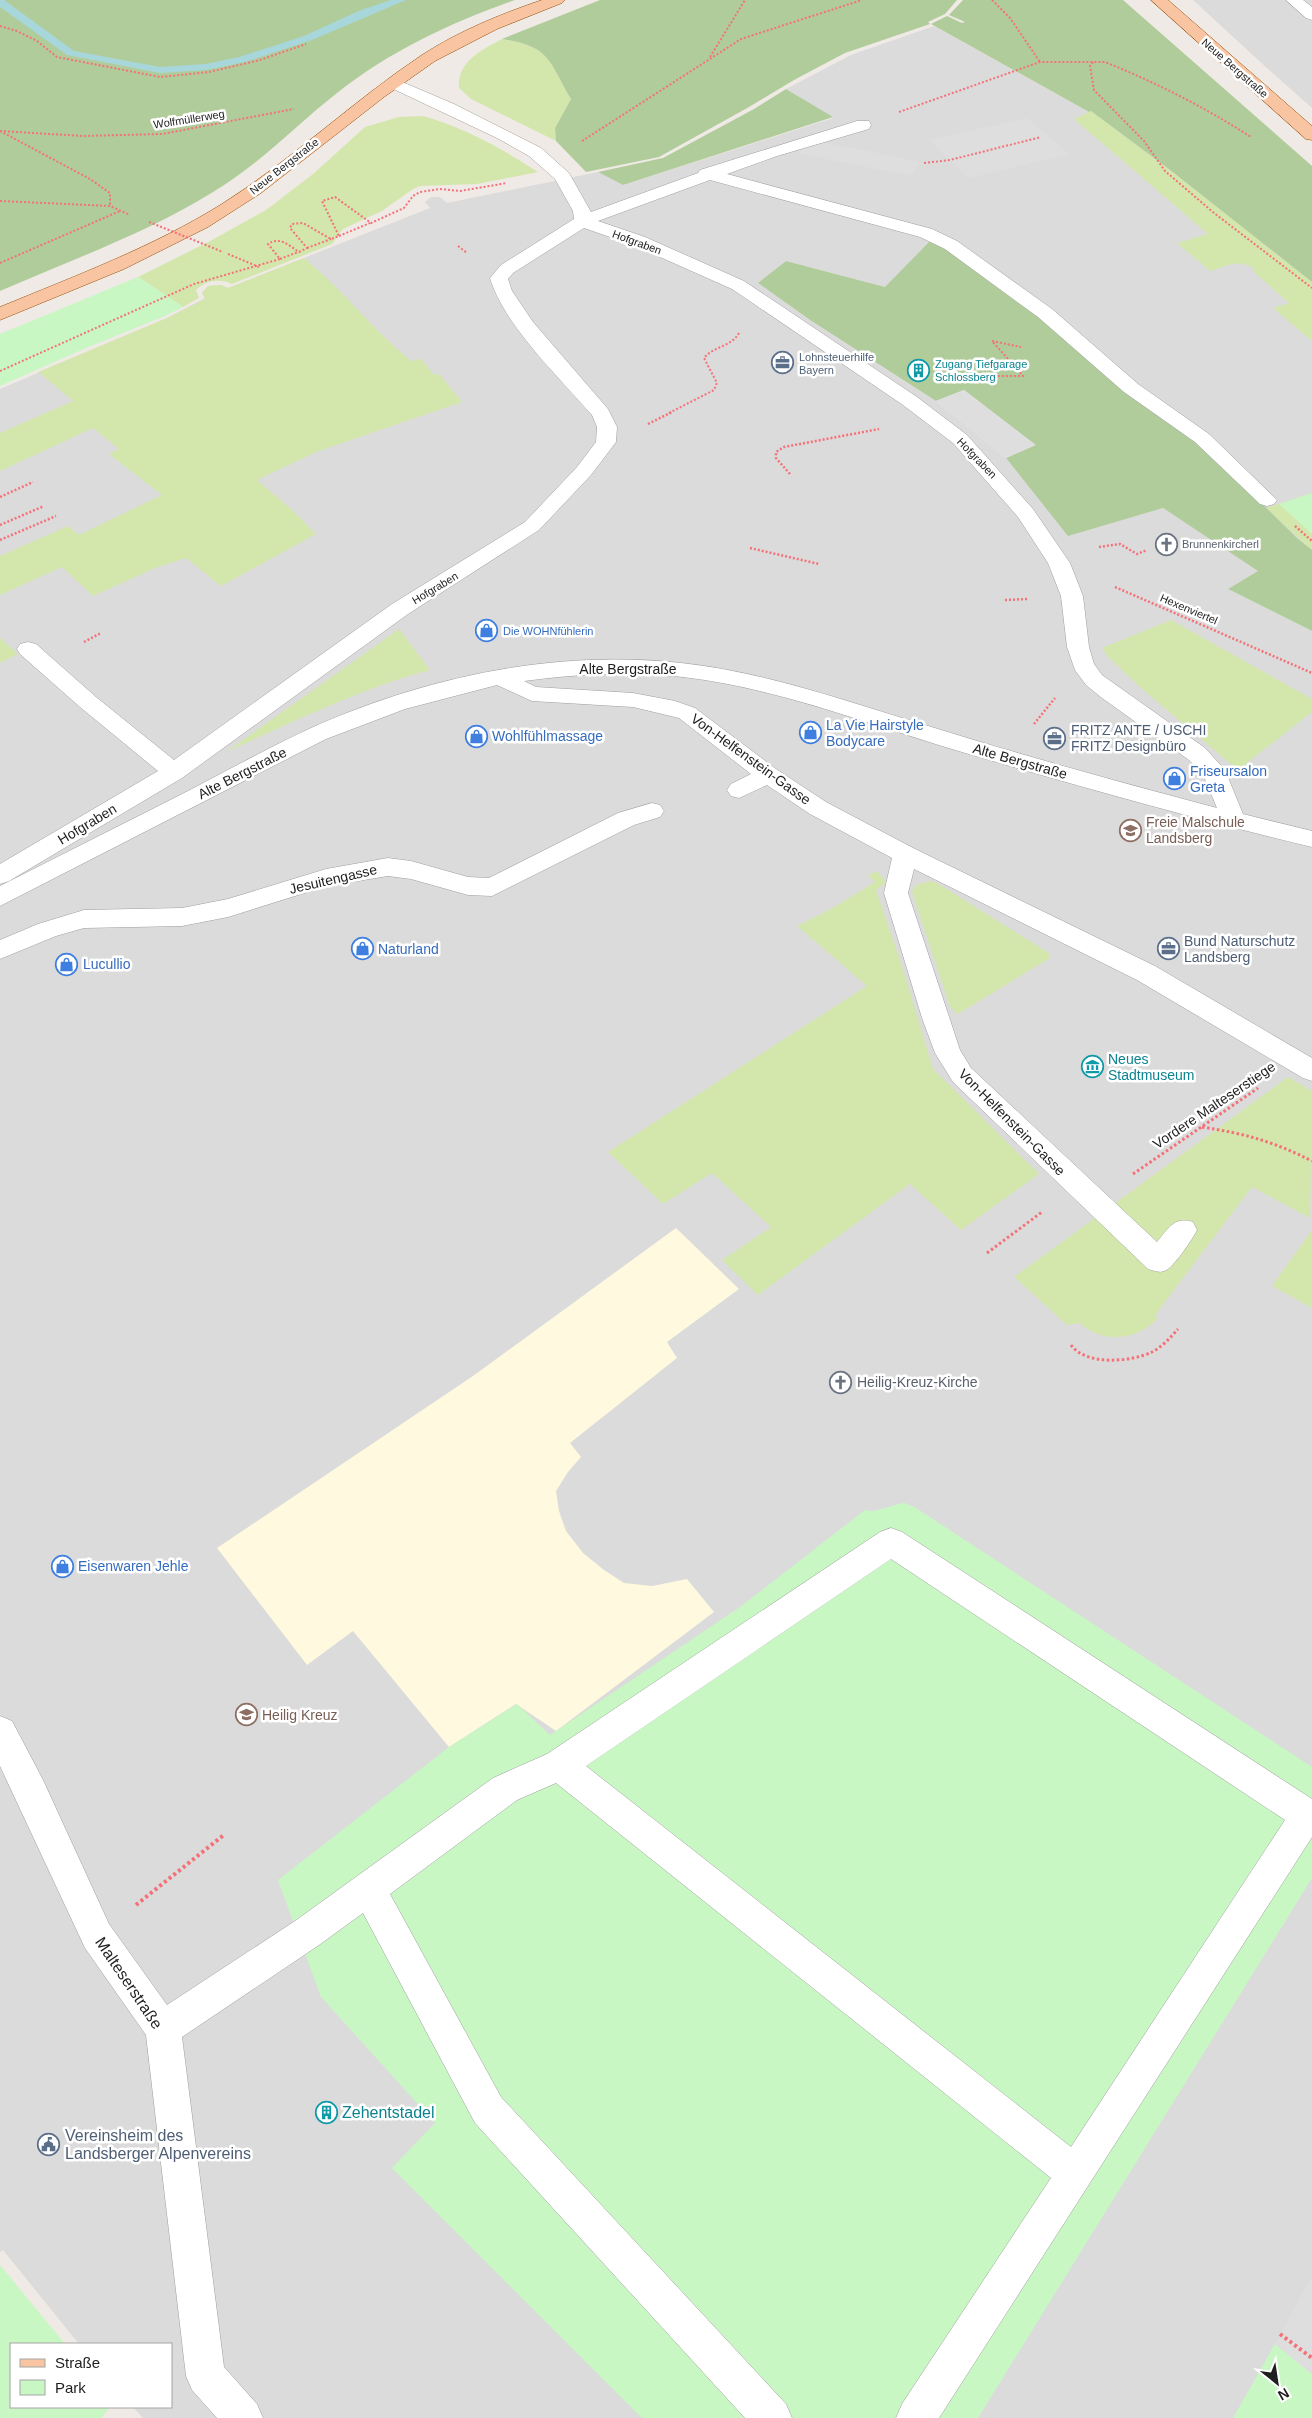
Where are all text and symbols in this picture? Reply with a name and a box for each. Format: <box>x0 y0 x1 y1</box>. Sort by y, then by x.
street label: Neue Bergstraße <box>1199 36 1271 100</box>
street label: Wolfmüllerweg <box>153 107 225 131</box>
street label: Neue Bergstraße <box>247 135 321 197</box>
street label: Hofgraben <box>611 228 663 256</box>
office icon: Lohnsteuerhilfe Bayern <box>771 351 795 375</box>
place label: Lohnsteuerhilfe Bayern <box>799 351 874 376</box>
building icon: Zugang Tiefgarage Schlossberg <box>907 358 931 382</box>
place label: Zugang Tiefgarage Schlossberg <box>935 358 1027 383</box>
street label: Hofgraben <box>955 435 999 481</box>
church icon: Brunnenkircherl <box>1154 532 1178 556</box>
place label: Brunnenkircherl <box>1182 538 1259 550</box>
street label: Hofgraben <box>410 570 460 606</box>
street label: Hexenviertel <box>1159 592 1219 626</box>
shop icon: Die WOHNfühlerin <box>475 619 499 643</box>
place label: Die WOHNfühlerin <box>503 625 593 637</box>
street label: Alte Bergstraße <box>579 661 677 677</box>
street label: Von-Helfenstein-Gasse <box>688 710 814 808</box>
place label: La Vie Hairstyle Bodycare <box>826 717 924 749</box>
shop icon: La Vie Hairstyle Bodycare <box>798 721 822 745</box>
place label: FRITZ ANTE / USCHI FRITZ Designbüro <box>1071 722 1206 754</box>
shop icon: Wohlfühlmassage <box>464 724 488 748</box>
office icon: FRITZ ANTE / USCHI FRITZ Designbüro <box>1043 726 1067 750</box>
place label: Wohlfühlmassage <box>492 728 603 744</box>
street label: Alte Bergstraße <box>971 740 1069 782</box>
street label: Alte Bergstraße <box>195 744 289 802</box>
place label: Friseursalon Greta <box>1190 763 1267 795</box>
shop icon: Friseursalon Greta <box>1162 767 1186 791</box>
street label: Hofgraben <box>55 800 119 848</box>
place label: Freie Malschule Landsberg <box>1146 814 1245 846</box>
school or university icon: Freie Malschule Landsberg <box>1118 818 1142 842</box>
street label: Jesuitengasse <box>288 861 379 897</box>
place label: Bund Naturschutz Landsberg <box>1184 933 1295 965</box>
shop icon: Naturland <box>350 937 374 961</box>
office icon: Bund Naturschutz Landsberg <box>1156 937 1180 961</box>
place label: Naturland <box>378 941 439 957</box>
shop icon: Lucullio <box>55 952 79 976</box>
place label: Lucullio <box>83 956 131 972</box>
place label: Neues Stadtmuseum <box>1108 1051 1194 1083</box>
museum icon: Neues Stadtmuseum <box>1080 1055 1104 1079</box>
street label: Vordere Malteserstiege <box>1150 1058 1278 1152</box>
street label: Von-Helfenstein-Gasse <box>955 1065 1069 1179</box>
church icon: Heilig-Kreuz-Kirche <box>829 1370 853 1394</box>
place label: Heilig-Kreuz-Kirche <box>857 1374 978 1390</box>
shop icon: Eisenwaren Jehle <box>50 1554 74 1578</box>
place label: Eisenwaren Jehle <box>78 1558 189 1574</box>
school or university icon: Heilig Kreuz <box>234 1703 258 1727</box>
place label: Heilig Kreuz <box>262 1707 337 1723</box>
street label: Malteserstraße <box>92 1934 166 2032</box>
building icon: Zehentstadel <box>314 2100 338 2124</box>
place label: Zehentstadel <box>342 2104 435 2121</box>
place label: Vereinsheim des Landsberger Alpenvereins <box>65 2127 251 2162</box>
public building icon: Vereinsheim des Landsberger Alpenvereins <box>37 2132 61 2156</box>
legend <box>10 2343 172 2408</box>
text: Straße <box>55 2354 100 2371</box>
north arrow <box>1252 2358 1302 2408</box>
text: Park <box>55 2379 86 2396</box>
text: N <box>1275 2385 1292 2404</box>

